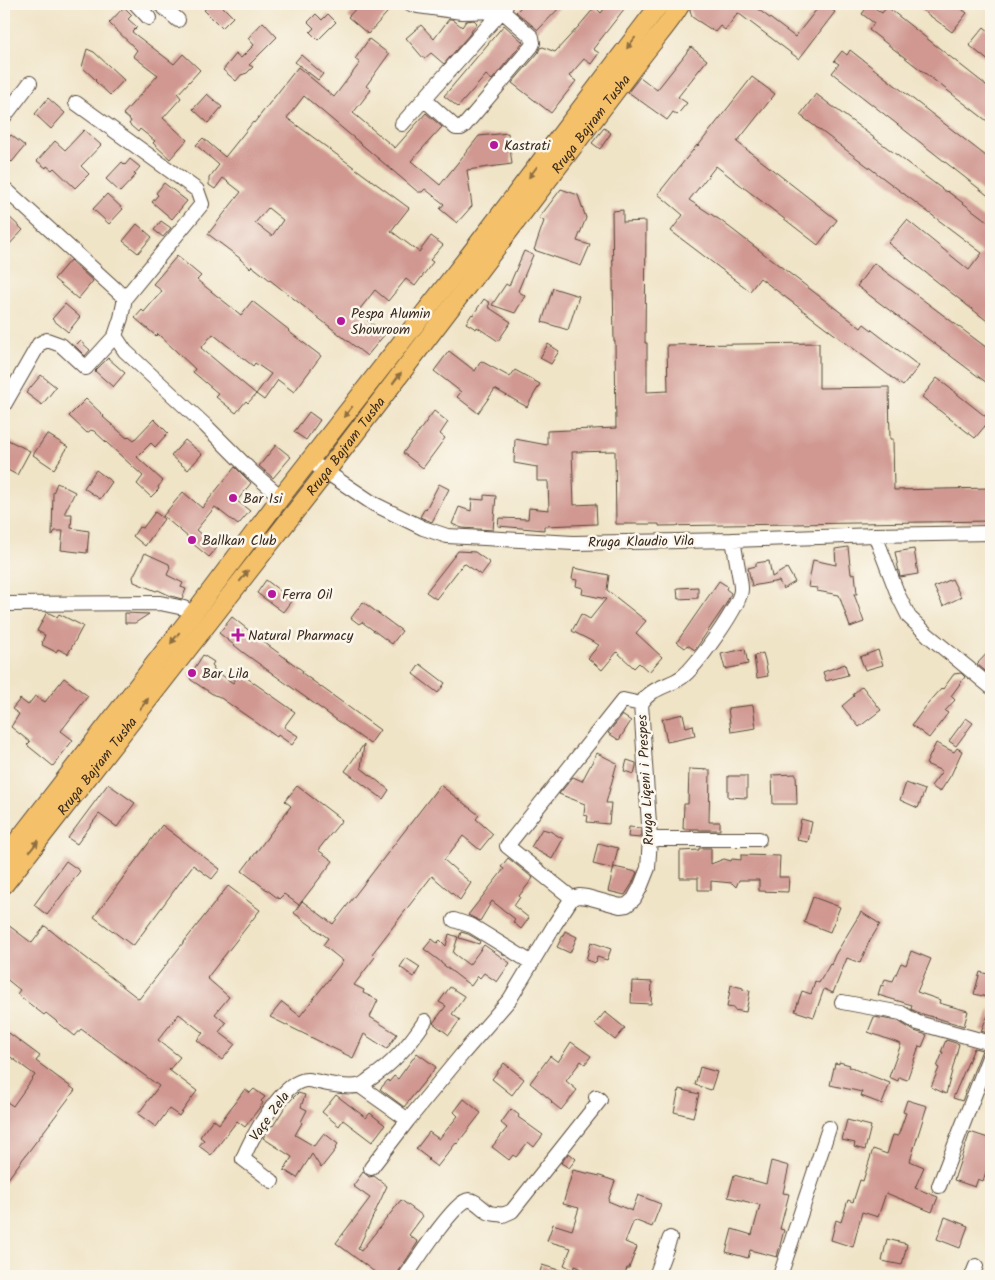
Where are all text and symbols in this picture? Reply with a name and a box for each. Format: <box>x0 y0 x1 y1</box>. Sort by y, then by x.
one-way arrow <box>626 36 636 50</box>
street label: Rruga Bajram Tusha <box>546 70 636 179</box>
place label: Kastrati <box>504 135 551 157</box>
marker: Kastrati <box>488 139 500 151</box>
one-way arrow <box>528 165 538 179</box>
place label: Pespa Alumin Showroom <box>351 303 430 341</box>
marker: Pespa Alumin Showroom <box>335 315 347 327</box>
one-way arrow <box>391 372 402 385</box>
street label: Rruga Bajram Tusha <box>301 393 391 501</box>
one-way arrow <box>343 405 354 418</box>
place label: Bar Isi <box>243 488 283 510</box>
marker: Bar Isi <box>227 492 239 504</box>
place label: Ballkan Club <box>202 530 277 552</box>
street label: Rruga Klaudio Vila <box>588 530 694 554</box>
marker: Ballkan Club <box>186 534 198 546</box>
one-way arrow <box>239 569 249 583</box>
place label: Ferra Oil <box>282 584 333 606</box>
marker: Ferra Oil <box>266 588 278 600</box>
place label: Natural Pharmacy <box>248 625 354 647</box>
marker: Natural Pharmacy <box>232 629 244 641</box>
one-way arrow <box>169 631 180 644</box>
place label: Bar Lila <box>202 663 249 685</box>
marker: Bar Lila <box>186 667 198 679</box>
one-way arrow <box>139 698 150 711</box>
street label: Rruga Bajram Tusha <box>52 713 143 821</box>
street label: Rruga Liqeni i Prespes <box>632 714 660 846</box>
one-way arrow <box>28 840 39 853</box>
street label: Vaçe Zela <box>244 1087 296 1146</box>

